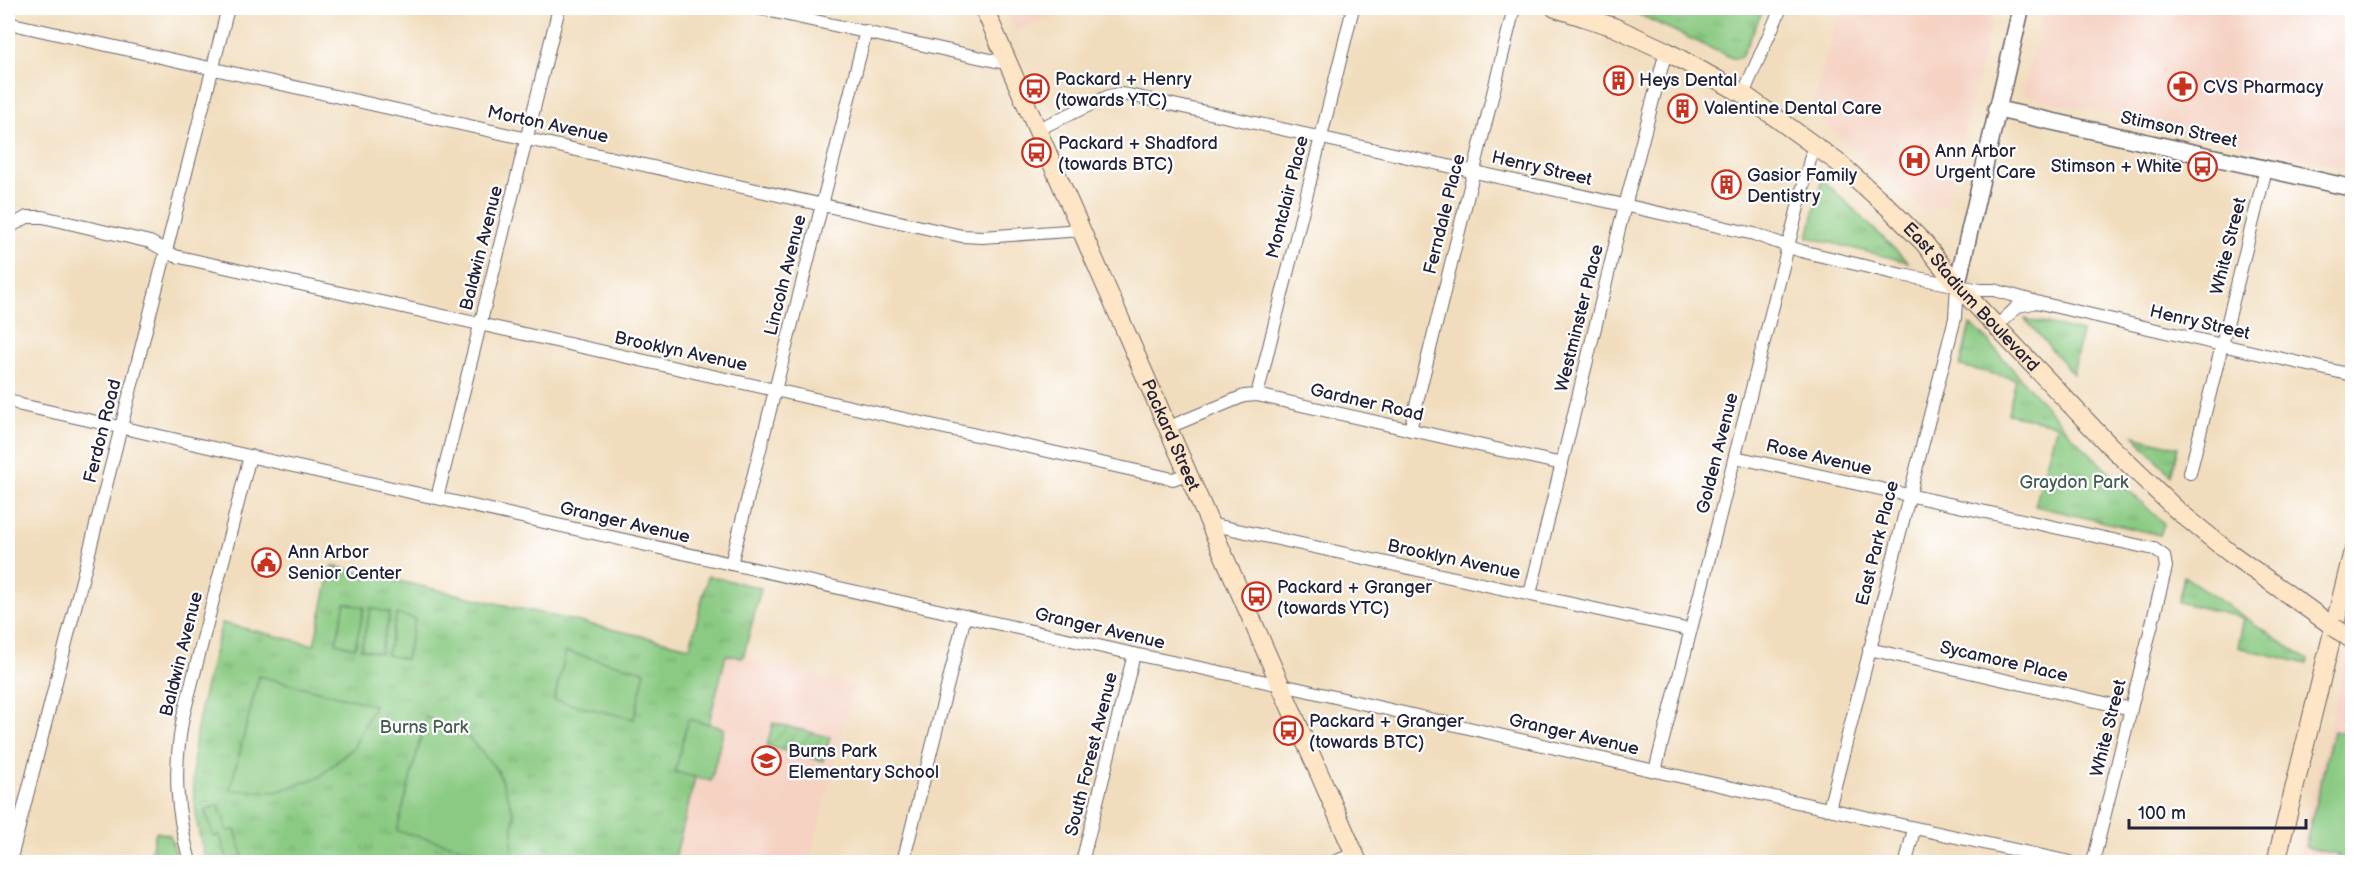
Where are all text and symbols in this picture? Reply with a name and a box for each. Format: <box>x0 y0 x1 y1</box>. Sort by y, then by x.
building icon: Heys Dental <box>1602 64 1634 96</box>
place label: Packard + Henry (towards YTC) <box>1055 69 1193 111</box>
place label: Heys Dental <box>1639 70 1737 91</box>
pharmacy icon: CVS Pharmacy <box>2166 71 2198 103</box>
bus stop icon: Packard + Henry (towards YTC) <box>1018 73 1050 105</box>
place label: CVS Pharmacy <box>2203 77 2324 98</box>
building icon: Valentine Dental Care <box>1667 92 1699 124</box>
place label: Valentine Dental Care <box>1704 98 1882 119</box>
street label: Morton Avenue <box>486 101 611 148</box>
street label: Stimson Street <box>2119 107 2240 152</box>
place label: Packard + Shadford (towards BTC) <box>1058 133 1218 175</box>
street label: Montclair Place <box>1262 133 1313 261</box>
bus stop icon: Packard + Shadford (towards BTC) <box>1021 137 1053 169</box>
place label: Ann Arbor Urgent Care <box>1935 141 2036 183</box>
hospital icon: Ann Arbor Urgent Care <box>1898 145 1930 177</box>
street label: Henry Street <box>1490 147 1595 190</box>
bus stop icon: Stimson + White <box>2187 150 2219 182</box>
street label: Ferndale Place <box>1419 152 1470 276</box>
place label: Stimson + White <box>2051 156 2182 177</box>
place label: Gasior Family Dentistry <box>1747 165 1858 207</box>
building icon: Gasior Family Dentistry <box>1710 169 1742 201</box>
street label: Baldwin Avenue <box>456 183 507 313</box>
street label: White Street <box>2206 195 2251 297</box>
street label: Lincoln Avenue <box>760 212 811 338</box>
street label: East Stadium Boulevard <box>1898 218 2043 376</box>
street label: Westminster Place <box>1551 242 1608 394</box>
street label: Henry Street <box>2148 301 2253 344</box>
street label: Brooklyn Avenue <box>613 327 750 376</box>
street label: Packard Street <box>1137 376 1204 494</box>
street label: Ferdon Road <box>79 377 126 485</box>
street label: Gardner Road <box>1308 379 1426 426</box>
street label: Golden Avenue <box>1692 390 1743 516</box>
street label: Rose Avenue <box>1764 435 1874 480</box>
park label: Graydon Park <box>2019 472 2129 493</box>
street label: East Park Place <box>1852 478 1903 608</box>
street label: Granger Avenue <box>558 497 692 548</box>
street label: Brooklyn Avenue <box>1386 535 1523 584</box>
place label: Ann Arbor Senior Center <box>288 542 402 584</box>
public building icon: Ann Arbor Senior Center <box>251 546 283 578</box>
place label: Packard + Granger (towards YTC) <box>1277 577 1432 619</box>
bus stop icon: Packard + Granger (towards YTC) <box>1240 581 1272 613</box>
street label: Baldwin Avenue <box>156 589 207 719</box>
street label: Granger Avenue <box>1033 603 1167 654</box>
street label: Sycamore Place <box>1938 637 2070 686</box>
street label: South Forest Avenue <box>1061 670 1122 838</box>
street label: White Street <box>2086 677 2131 779</box>
street label: Granger Avenue <box>1507 709 1641 760</box>
place label: Packard + Granger (towards BTC) <box>1309 711 1464 753</box>
bus stop icon: Packard + Granger (towards BTC) <box>1272 715 1304 747</box>
park label: Burns Park <box>380 717 469 738</box>
place label: Burns Park Elementary School <box>788 741 939 783</box>
school or university icon: Burns Park Elementary School <box>751 745 783 777</box>
scale bar <box>2129 792 2306 830</box>
text: 100 m <box>2138 803 2186 824</box>

